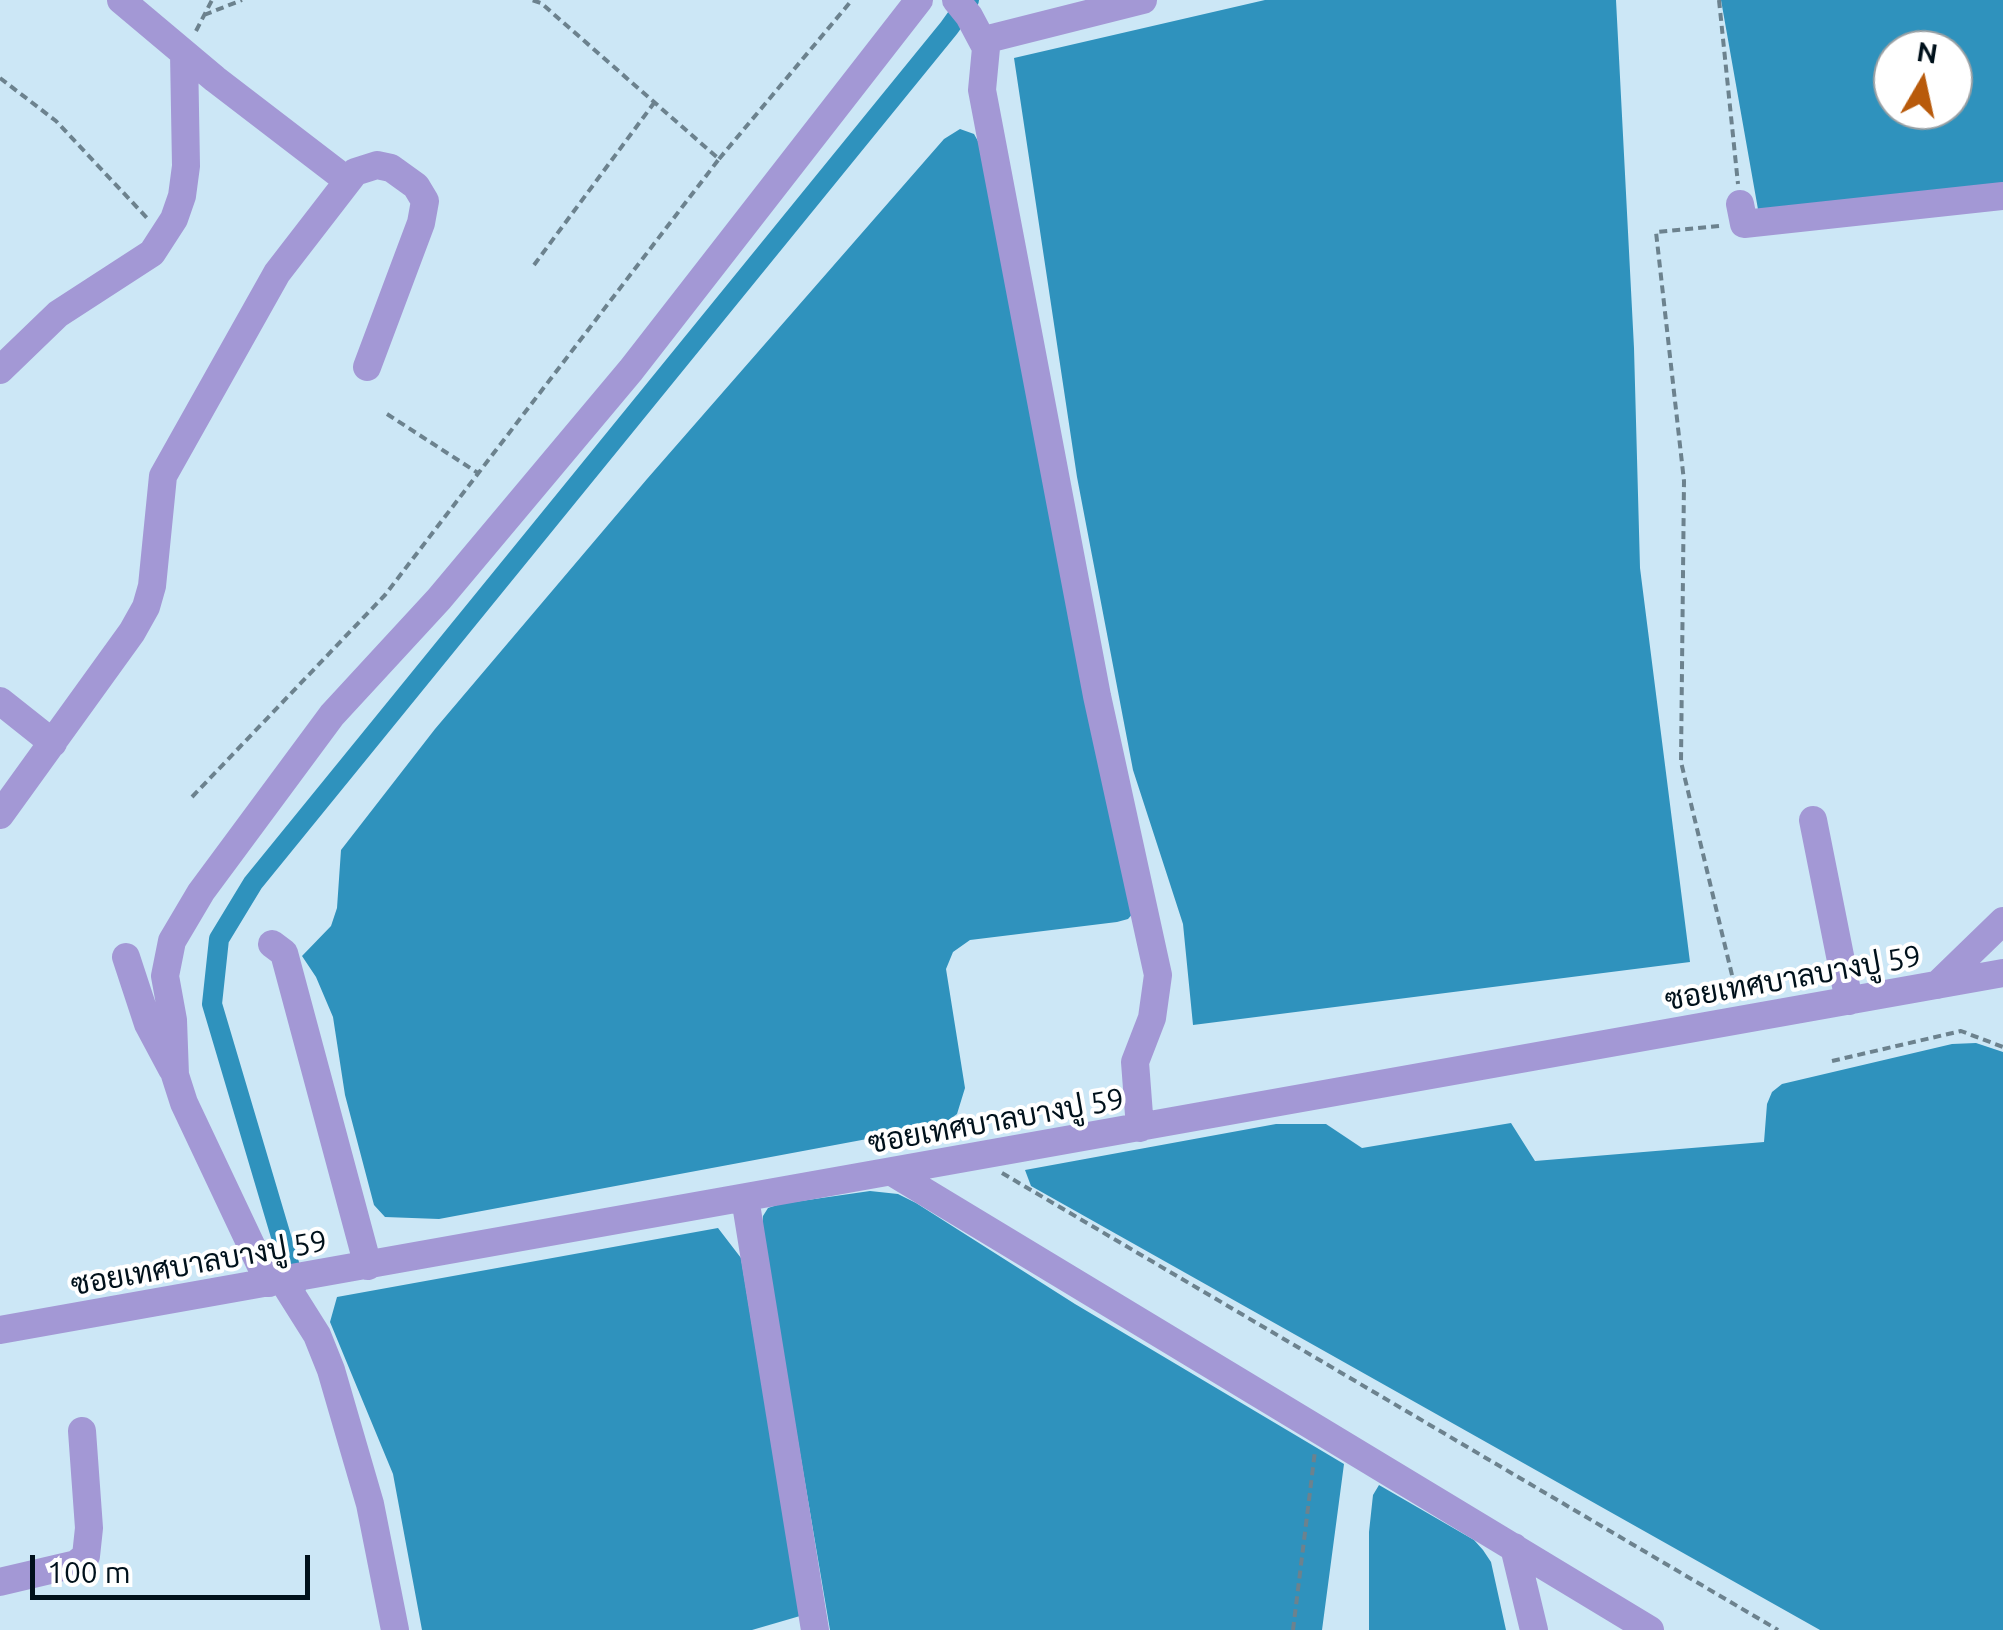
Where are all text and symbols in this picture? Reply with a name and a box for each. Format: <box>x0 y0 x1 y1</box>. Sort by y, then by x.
north arrow <box>1873 30 1973 130</box>
text: N <box>1915 35 1940 69</box>
street label: ซอยเทศบาลบางปู 59 <box>1662 938 1924 1018</box>
street label: ซอยเทศบาลบางปู 59 <box>865 1081 1127 1161</box>
street label: ซอยเทศบาลบางปู 59 <box>68 1223 330 1303</box>
scale bar <box>35 1535 315 1597</box>
text: 100 m <box>47 1555 131 1589</box>

